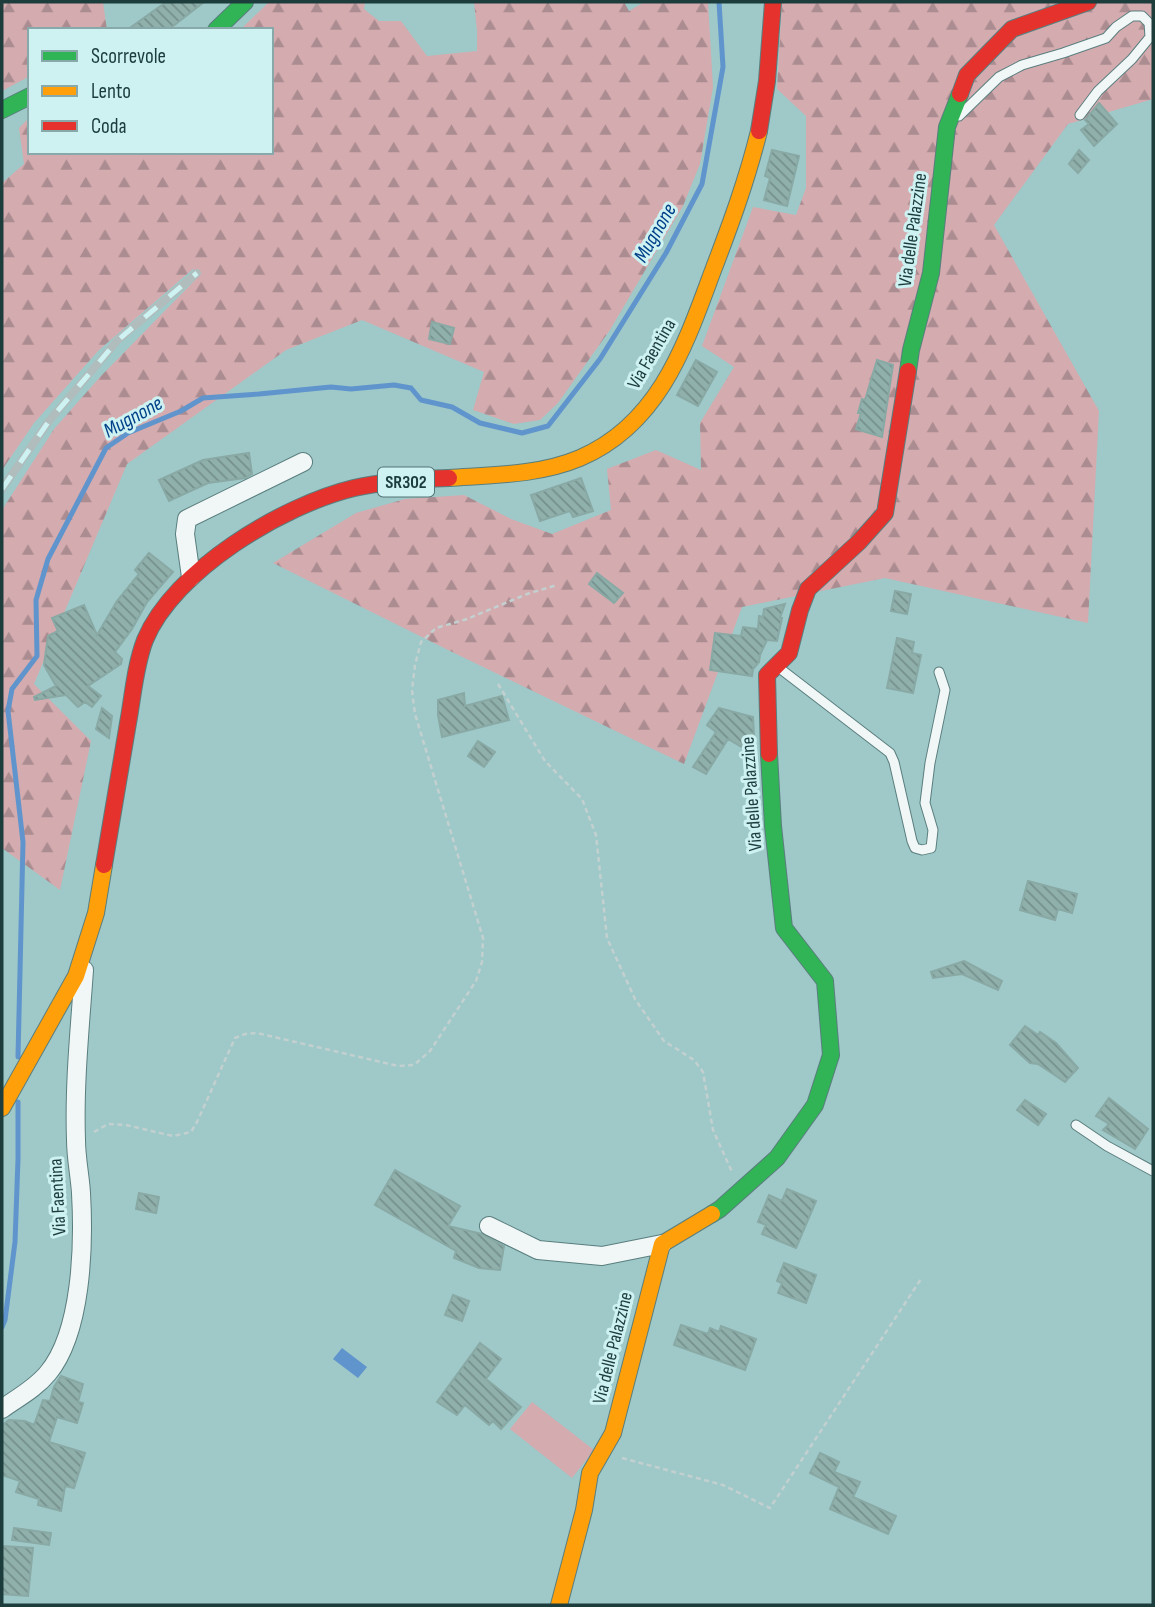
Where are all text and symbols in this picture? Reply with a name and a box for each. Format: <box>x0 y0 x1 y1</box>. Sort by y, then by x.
legend <box>28 28 273 154</box>
text: Scorrevole <box>91 44 166 69</box>
text: Lento <box>91 79 131 104</box>
text: Coda <box>91 114 127 139</box>
street label: Via delle Palazzine <box>894 172 932 288</box>
water label: Mugnone <box>628 199 682 267</box>
street label: Via Faentina <box>623 315 681 393</box>
water label: Mugnone <box>99 391 167 443</box>
road number: SR302 <box>378 468 434 496</box>
street label: Via delle Palazzine <box>737 736 767 852</box>
street label: Via Faentina <box>44 1158 72 1236</box>
street label: Via delle Palazzine <box>588 1290 638 1406</box>

